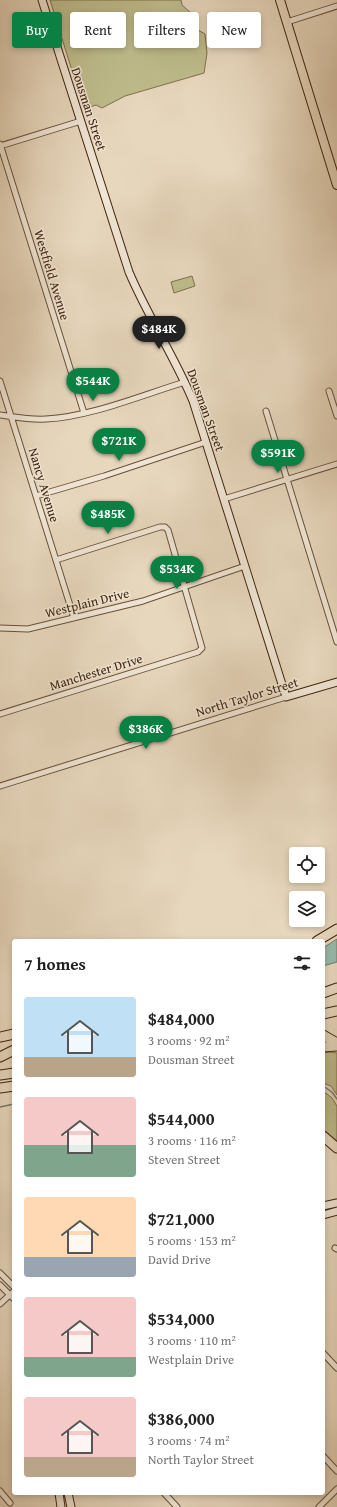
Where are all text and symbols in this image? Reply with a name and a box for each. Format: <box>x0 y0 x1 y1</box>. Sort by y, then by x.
chip: Buy <box>12 12 62 48</box>
chip: Rent <box>70 12 126 48</box>
chip: Filters <box>134 12 199 48</box>
chip: New <box>207 12 261 48</box>
street label: Dousman Street <box>67 65 112 153</box>
street label: Westfield Avenue <box>29 227 75 323</box>
pin: $484K <box>131 316 187 350</box>
text: $484K <box>141 319 177 338</box>
street label: Dousman Street <box>182 366 230 454</box>
pin: $544K <box>65 368 121 402</box>
text: $544K <box>75 371 111 390</box>
pin: $721K <box>91 428 147 462</box>
text: $721K <box>101 431 137 450</box>
pin: $591K <box>250 440 306 474</box>
text: $591K <box>260 443 296 462</box>
street label: Nancy Avenue <box>24 445 64 525</box>
pin: $485K <box>80 501 136 535</box>
text: $485K <box>90 504 126 523</box>
pin: $534K <box>149 556 205 590</box>
text: $534K <box>159 559 195 578</box>
street label: Westplain Drive <box>43 583 131 623</box>
street label: Manchester Drive <box>47 649 145 695</box>
street label: North Taylor Street <box>194 672 301 722</box>
pin: $386K <box>118 716 174 750</box>
text: $386K <box>128 719 164 738</box>
map controls <box>289 847 325 927</box>
button: locate <box>289 847 325 883</box>
button: layers <box>289 891 325 927</box>
text: 7 homes <box>24 951 86 976</box>
icon: filters <box>291 952 313 974</box>
text: $484,000 <box>148 1006 214 1031</box>
icon: home <box>56 1013 104 1061</box>
text: 3 rooms · 92 m² <box>148 1031 230 1050</box>
text: Dousman Street <box>148 1050 235 1069</box>
text: $544,000 <box>148 1106 214 1131</box>
icon: home <box>56 1113 104 1161</box>
text: 3 rooms · 116 m² <box>148 1131 236 1150</box>
text: Steven Street <box>148 1150 220 1169</box>
text: $721,000 <box>148 1206 214 1231</box>
icon: home <box>56 1213 104 1261</box>
text: 5 rooms · 153 m² <box>148 1231 236 1250</box>
text: David Drive <box>148 1250 211 1269</box>
text: $534,000 <box>148 1306 214 1331</box>
icon: home <box>56 1313 104 1361</box>
text: 3 rooms · 110 m² <box>148 1331 236 1350</box>
text: Westplain Drive <box>148 1350 234 1369</box>
text: $386,000 <box>148 1406 214 1431</box>
icon: home <box>56 1413 104 1461</box>
text: 3 rooms · 74 m² <box>148 1431 230 1450</box>
text: North Taylor Street <box>148 1450 254 1469</box>

